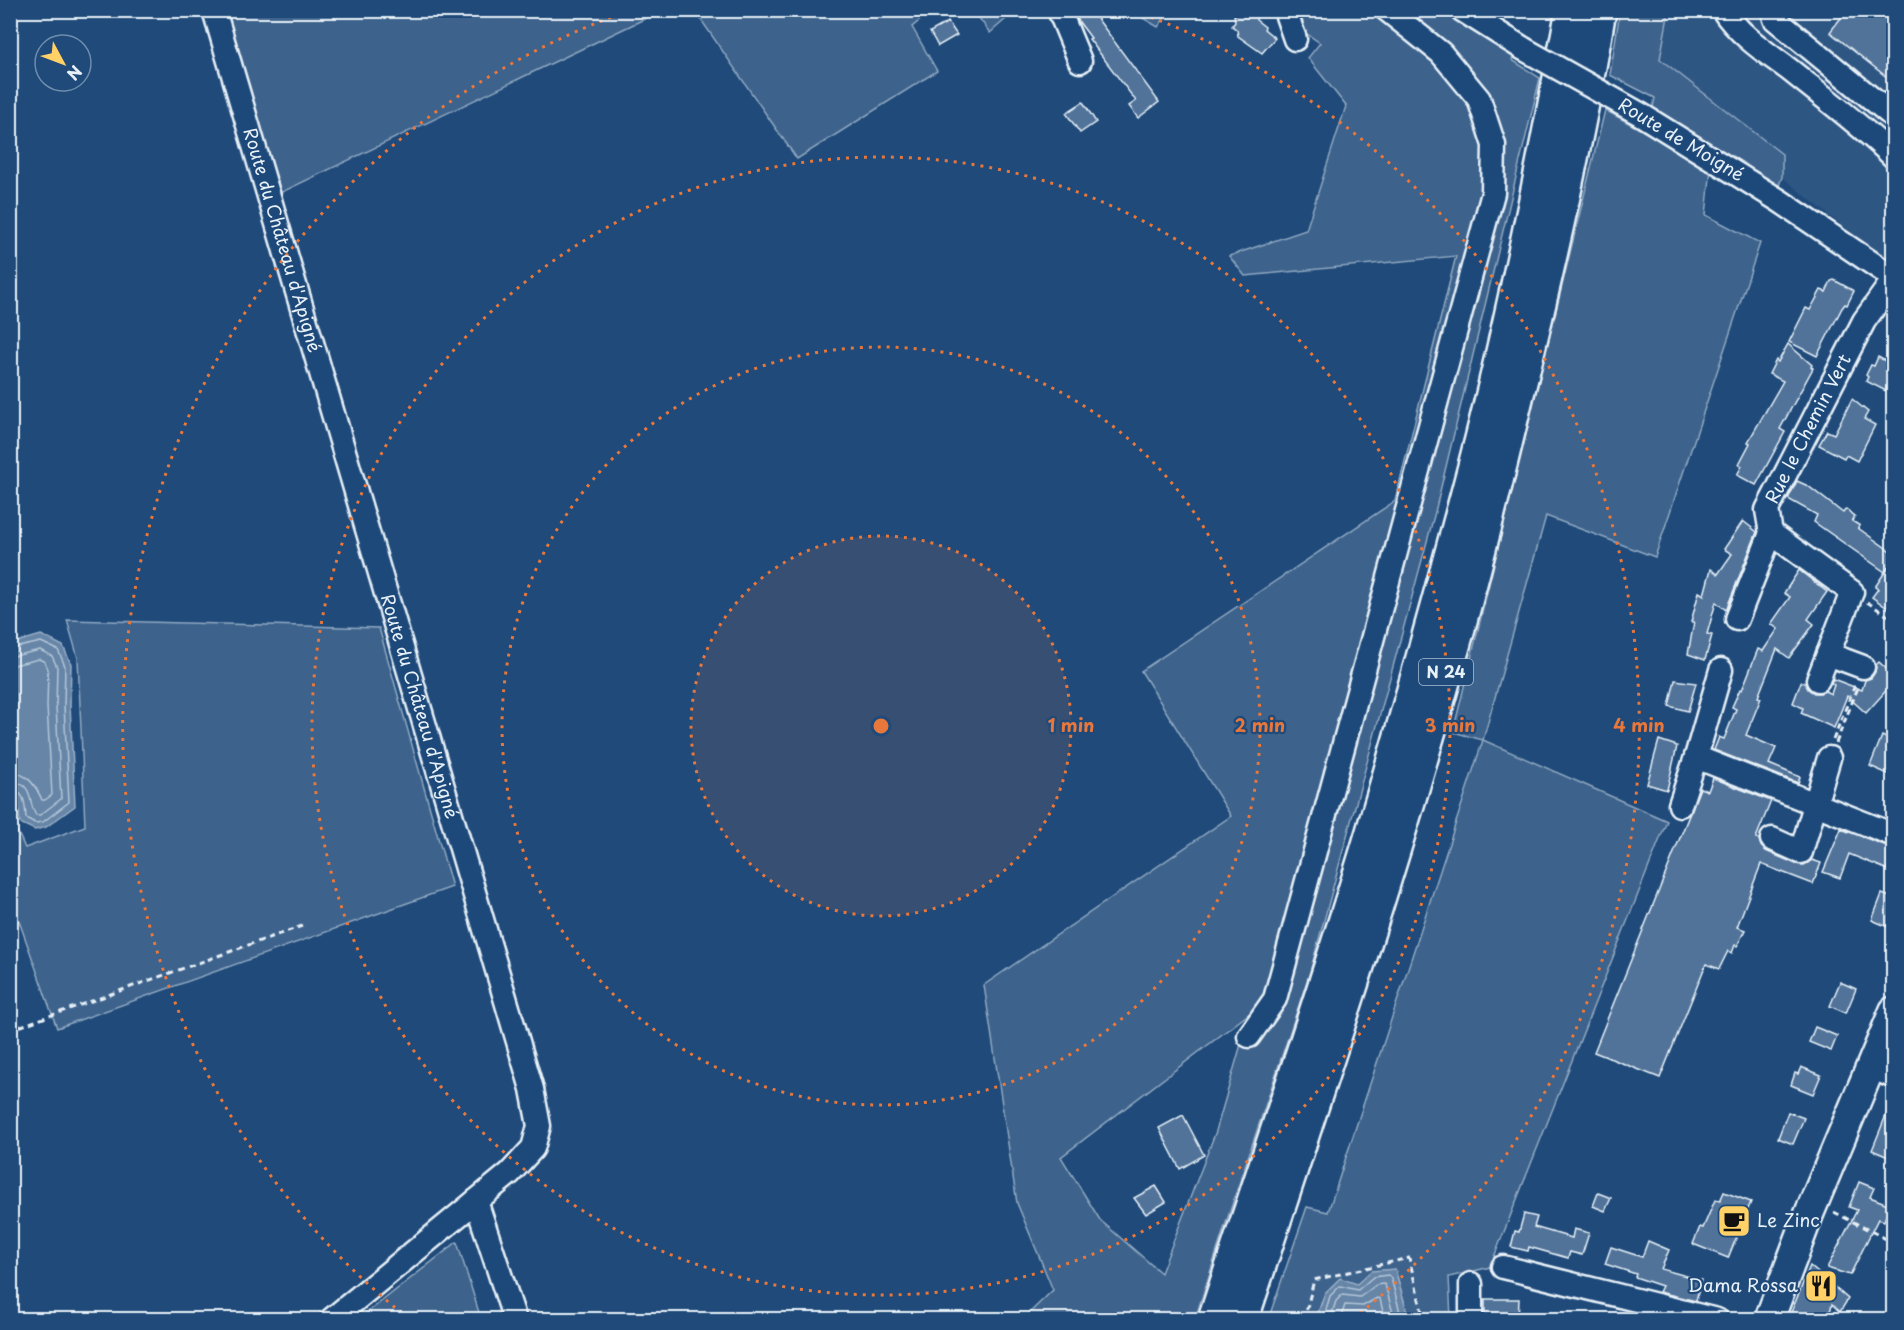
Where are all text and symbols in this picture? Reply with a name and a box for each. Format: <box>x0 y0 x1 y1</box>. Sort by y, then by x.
north arrow <box>33 33 93 93</box>
text: N <box>62 61 88 86</box>
street label: Route de Moigné <box>1613 90 1750 187</box>
street label: Route du Château d'Apigné <box>237 124 329 356</box>
street label: Rue le Chemin Vert <box>1758 349 1857 508</box>
street label: Route du Château d'Apigné <box>375 590 467 822</box>
road number: N 24 <box>1419 659 1473 685</box>
text: 1 min <box>1048 711 1094 738</box>
text: 2 min <box>1235 711 1285 738</box>
text: 3 min <box>1425 711 1475 738</box>
text: 4 min <box>1613 711 1665 738</box>
centre of rings <box>871 716 891 736</box>
cafe icon: Le Zinc <box>1716 1203 1752 1239</box>
place label: Le Zinc <box>1757 1206 1820 1233</box>
restaurant icon: Dama Rossa <box>1803 1268 1839 1304</box>
place label: Dama Rossa <box>1688 1271 1799 1298</box>

